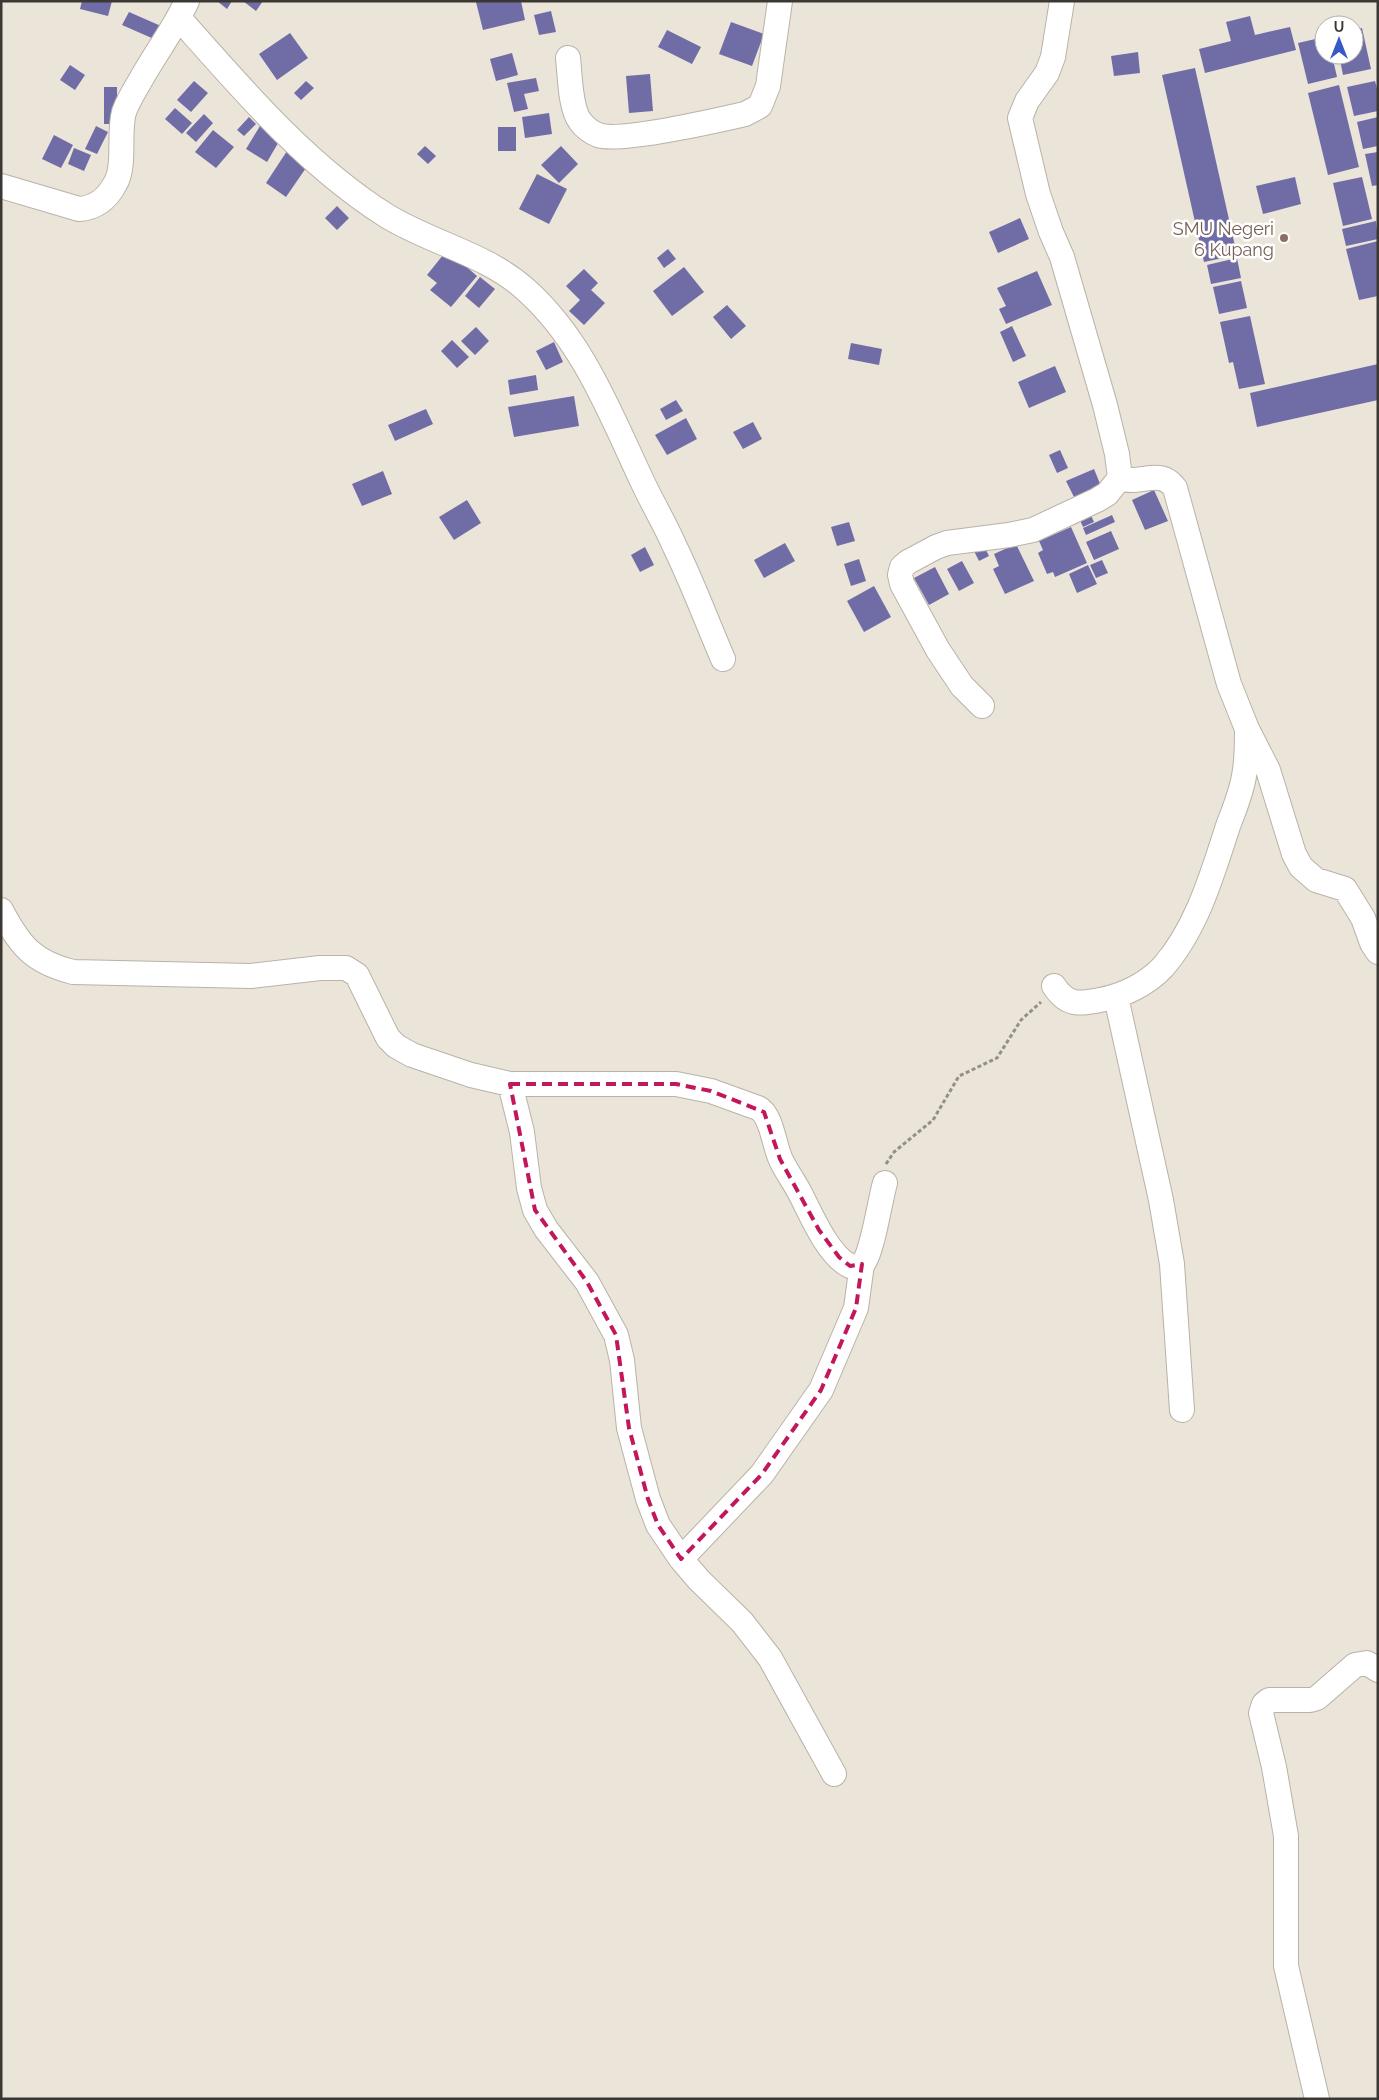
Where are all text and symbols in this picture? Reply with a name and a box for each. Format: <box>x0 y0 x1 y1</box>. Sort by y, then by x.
north arrow <box>1314 15 1364 65</box>
text: U <box>1334 19 1344 35</box>
place label: SMU Negeri 6 Kupang <box>1173 218 1274 260</box>
marker: SMU Negeri 6 Kupang <box>1278 232 1290 244</box>

